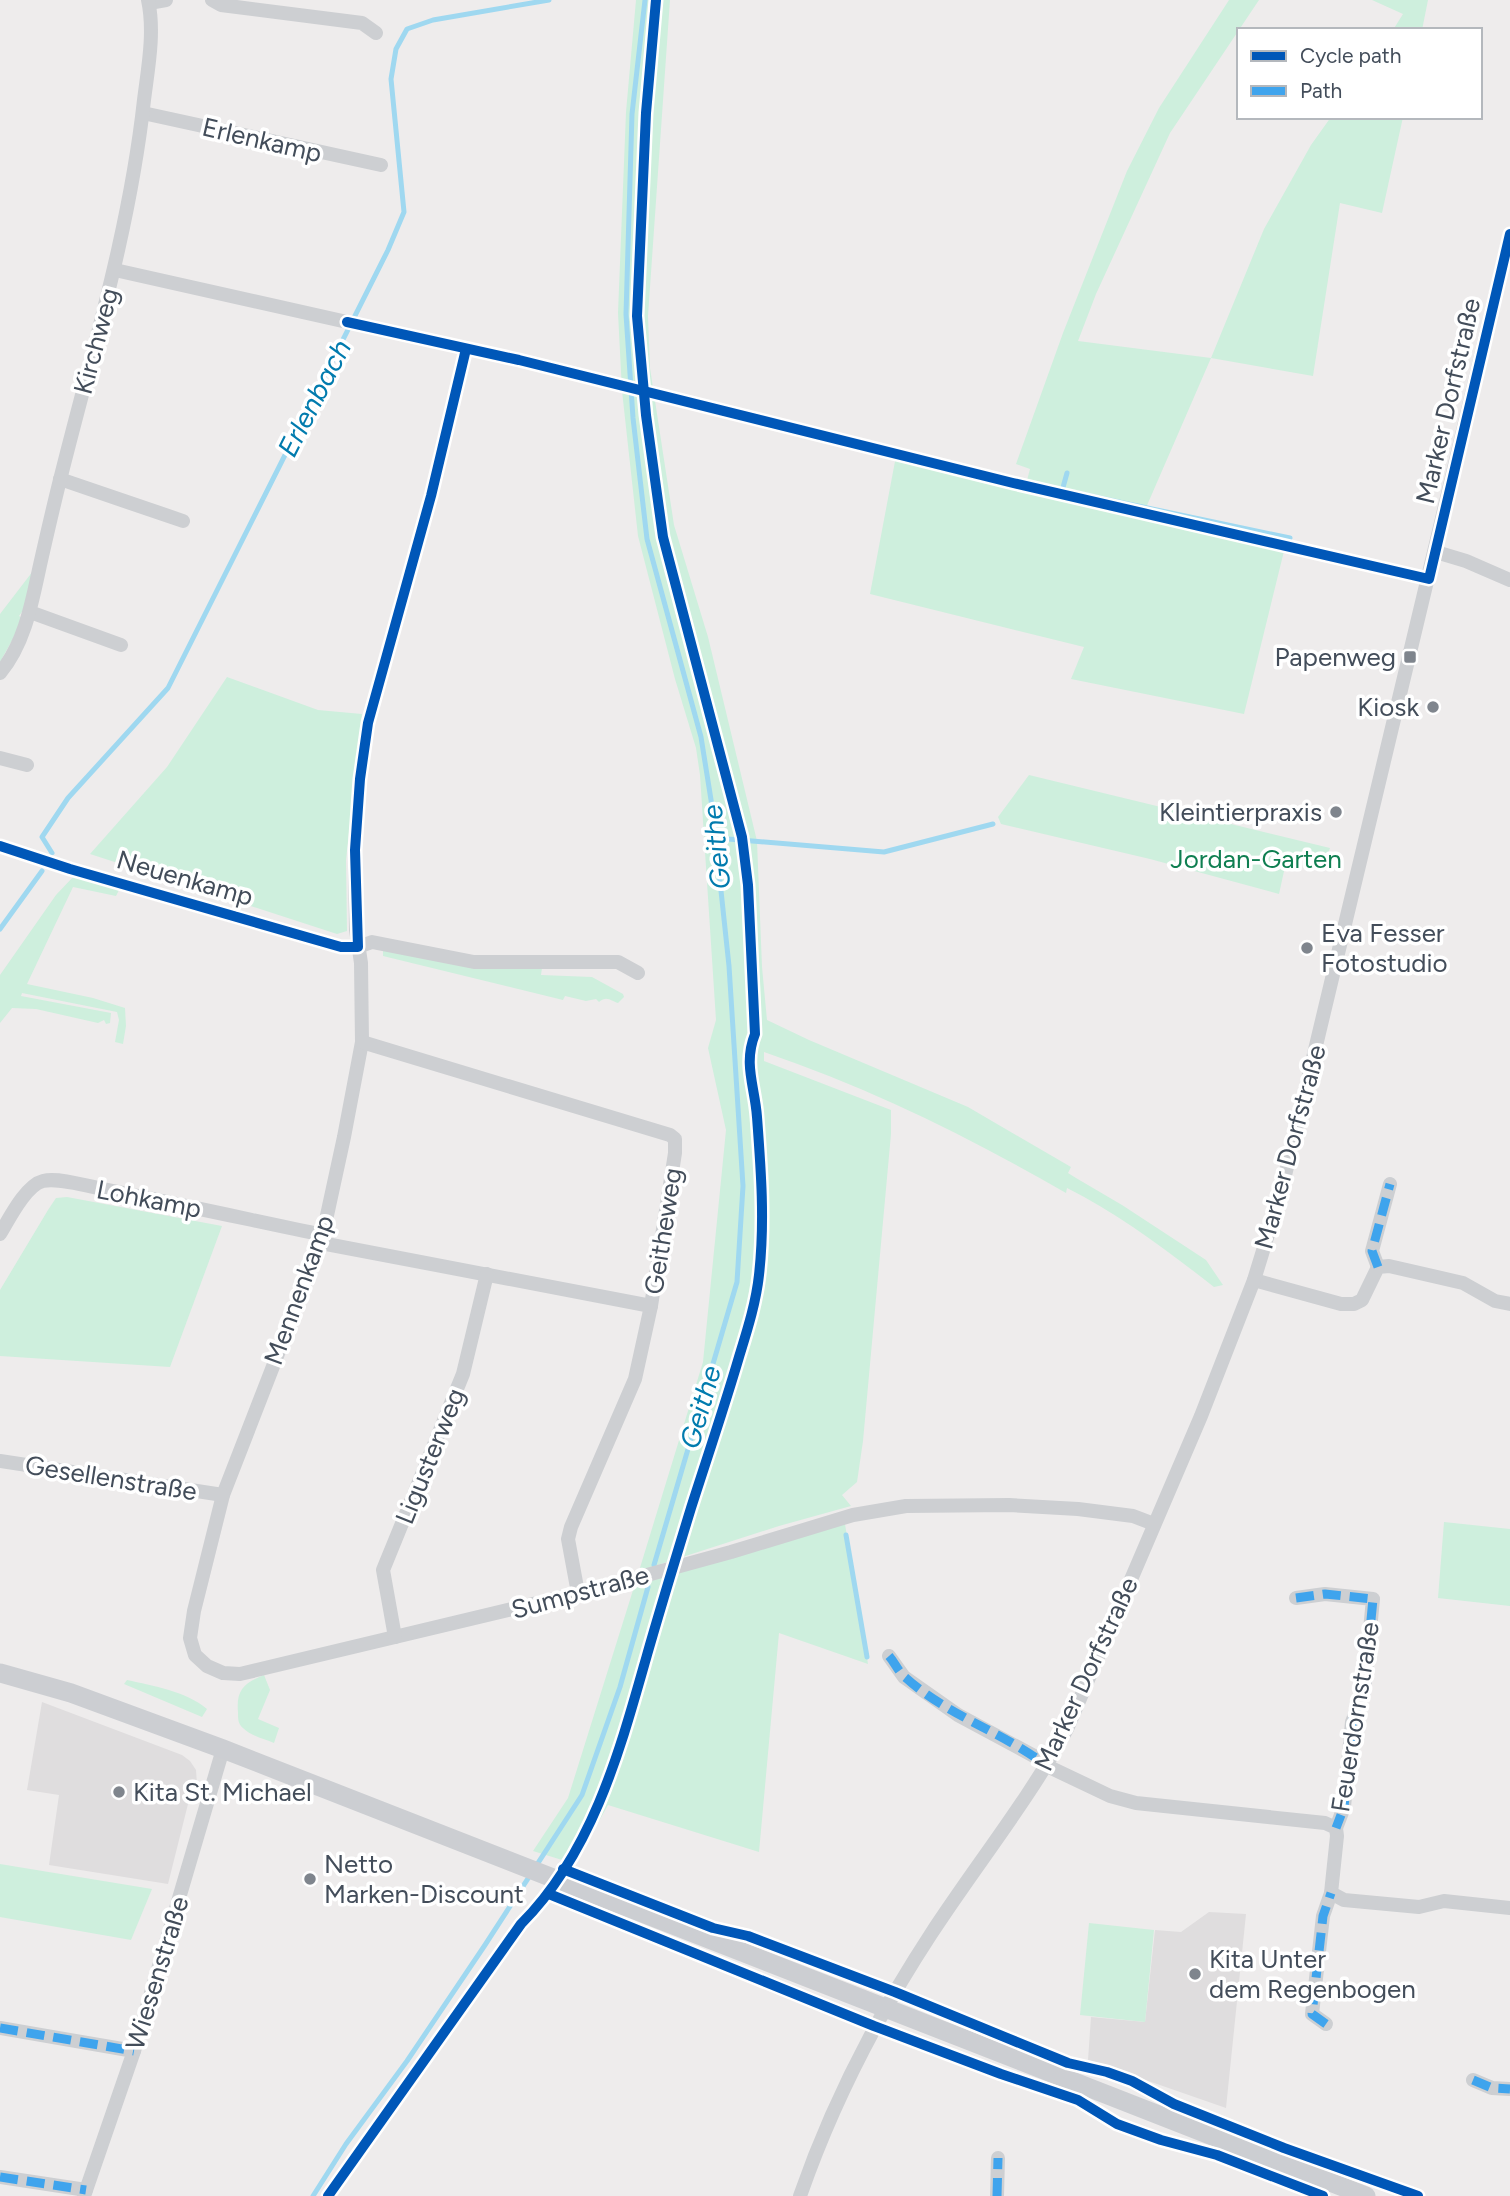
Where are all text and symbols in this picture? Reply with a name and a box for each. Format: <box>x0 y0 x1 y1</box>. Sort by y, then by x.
legend <box>1237 28 1482 119</box>
text: Cycle path <box>1300 43 1401 68</box>
text: Path <box>1300 78 1342 103</box>
street label: Erlenkamp <box>199 111 325 169</box>
street label: Kirchweg <box>66 284 126 398</box>
street label: Marker Dorfstraße <box>1409 295 1487 507</box>
water label: Erlenbach <box>270 334 358 462</box>
place label: Papenweg <box>1275 641 1396 673</box>
marker: Papenweg <box>1402 649 1418 665</box>
place label: Kiosk <box>1357 691 1419 723</box>
marker: Kiosk <box>1425 699 1441 715</box>
place label: Kleintierpraxis <box>1159 796 1322 828</box>
water label: Geithe <box>695 803 737 891</box>
marker: Kleintierpraxis <box>1328 804 1344 820</box>
street label: Neuenkamp <box>113 843 257 913</box>
park label: Jordan-Garten <box>1170 843 1342 875</box>
place label: Eva Fesser Fotostudio <box>1321 917 1448 979</box>
marker: Eva Fesser Fotostudio <box>1299 940 1315 956</box>
street label: Marker Dorfstraße <box>1247 1041 1333 1253</box>
street label: Geitheweg <box>637 1165 689 1297</box>
street label: Lohkamp <box>94 1173 204 1225</box>
street label: Mennenkamp <box>257 1211 341 1369</box>
water label: Geithe <box>672 1362 728 1452</box>
street label: Ligusterweg <box>388 1383 472 1529</box>
street label: Gesellenstraße <box>23 1449 199 1507</box>
street label: Sumpstraße <box>508 1558 652 1626</box>
street label: Marker Dorfstraße <box>1027 1572 1145 1776</box>
street label: Feuerdornstraße <box>1324 1620 1386 1814</box>
place label: Kita St. Michael <box>133 1776 312 1808</box>
marker: Kita St. Michael <box>111 1784 127 1800</box>
place label: Netto Marken-Discount <box>324 1848 524 1910</box>
marker: Netto Marken-Discount <box>302 1871 318 1887</box>
street label: Wiesenstraße <box>118 1892 196 2054</box>
place label: Kita Unter dem Regenbogen <box>1209 1943 1416 2005</box>
marker: Kita Unter dem Regenbogen <box>1187 1966 1203 1982</box>

